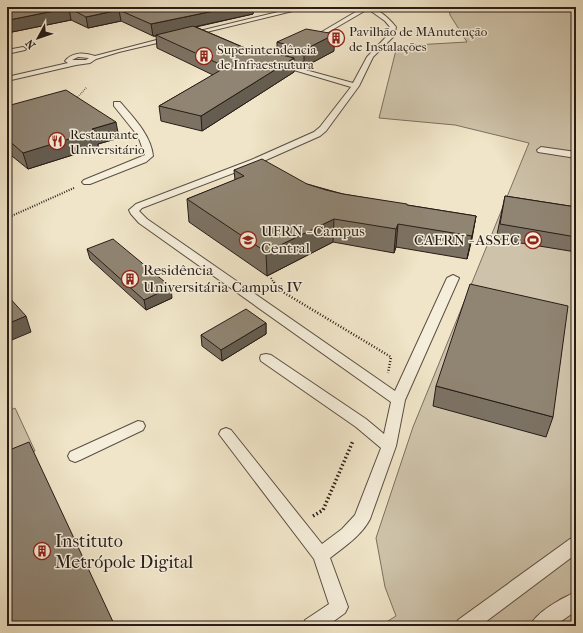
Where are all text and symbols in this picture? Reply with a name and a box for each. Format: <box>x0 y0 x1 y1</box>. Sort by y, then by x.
north arrow <box>18 18 58 58</box>
place label: Pavilhão de MAnutenção de Instalações <box>349 24 488 55</box>
building icon: Pavilhão de MAnutenção de Instalações <box>326 28 346 48</box>
text: N <box>23 36 38 51</box>
place label: Superintendência de Infraestrutura <box>217 42 317 72</box>
building icon: Superintendência de Infraestrutura <box>194 46 214 66</box>
place label: Restaurante Universitário <box>70 127 145 157</box>
restaurant icon: Restaurante Universitário <box>47 131 67 151</box>
place label: UFRN - Campus Central <box>261 222 365 257</box>
school or university icon: UFRN - Campus Central <box>238 230 258 250</box>
sports icon: CAERN - ASSEC <box>523 230 543 250</box>
place label: CAERN - ASSEC <box>414 231 520 249</box>
place label: Residência Universitária Campus IV <box>143 261 303 296</box>
building icon: Residência Universitária Campus IV <box>120 269 140 289</box>
place label: Instituto Metrópole Digital <box>55 531 193 573</box>
building icon: Instituto Metrópole Digital <box>32 541 52 561</box>

